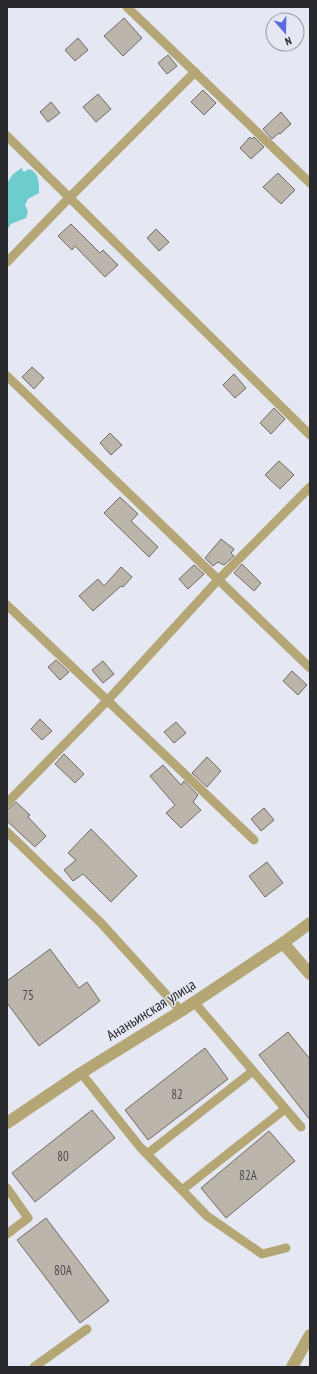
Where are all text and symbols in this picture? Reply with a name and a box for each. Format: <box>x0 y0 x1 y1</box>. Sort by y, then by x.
north arrow <box>265 12 305 52</box>
text: N <box>283 34 294 49</box>
street label: Ананьинская улица <box>103 975 199 1045</box>
house number: 75 <box>22 987 34 1004</box>
house number: 82 <box>171 1086 183 1103</box>
house number: 80 <box>57 1148 69 1165</box>
house number: 82А <box>239 1167 258 1184</box>
house number: 80А <box>54 1262 73 1279</box>

